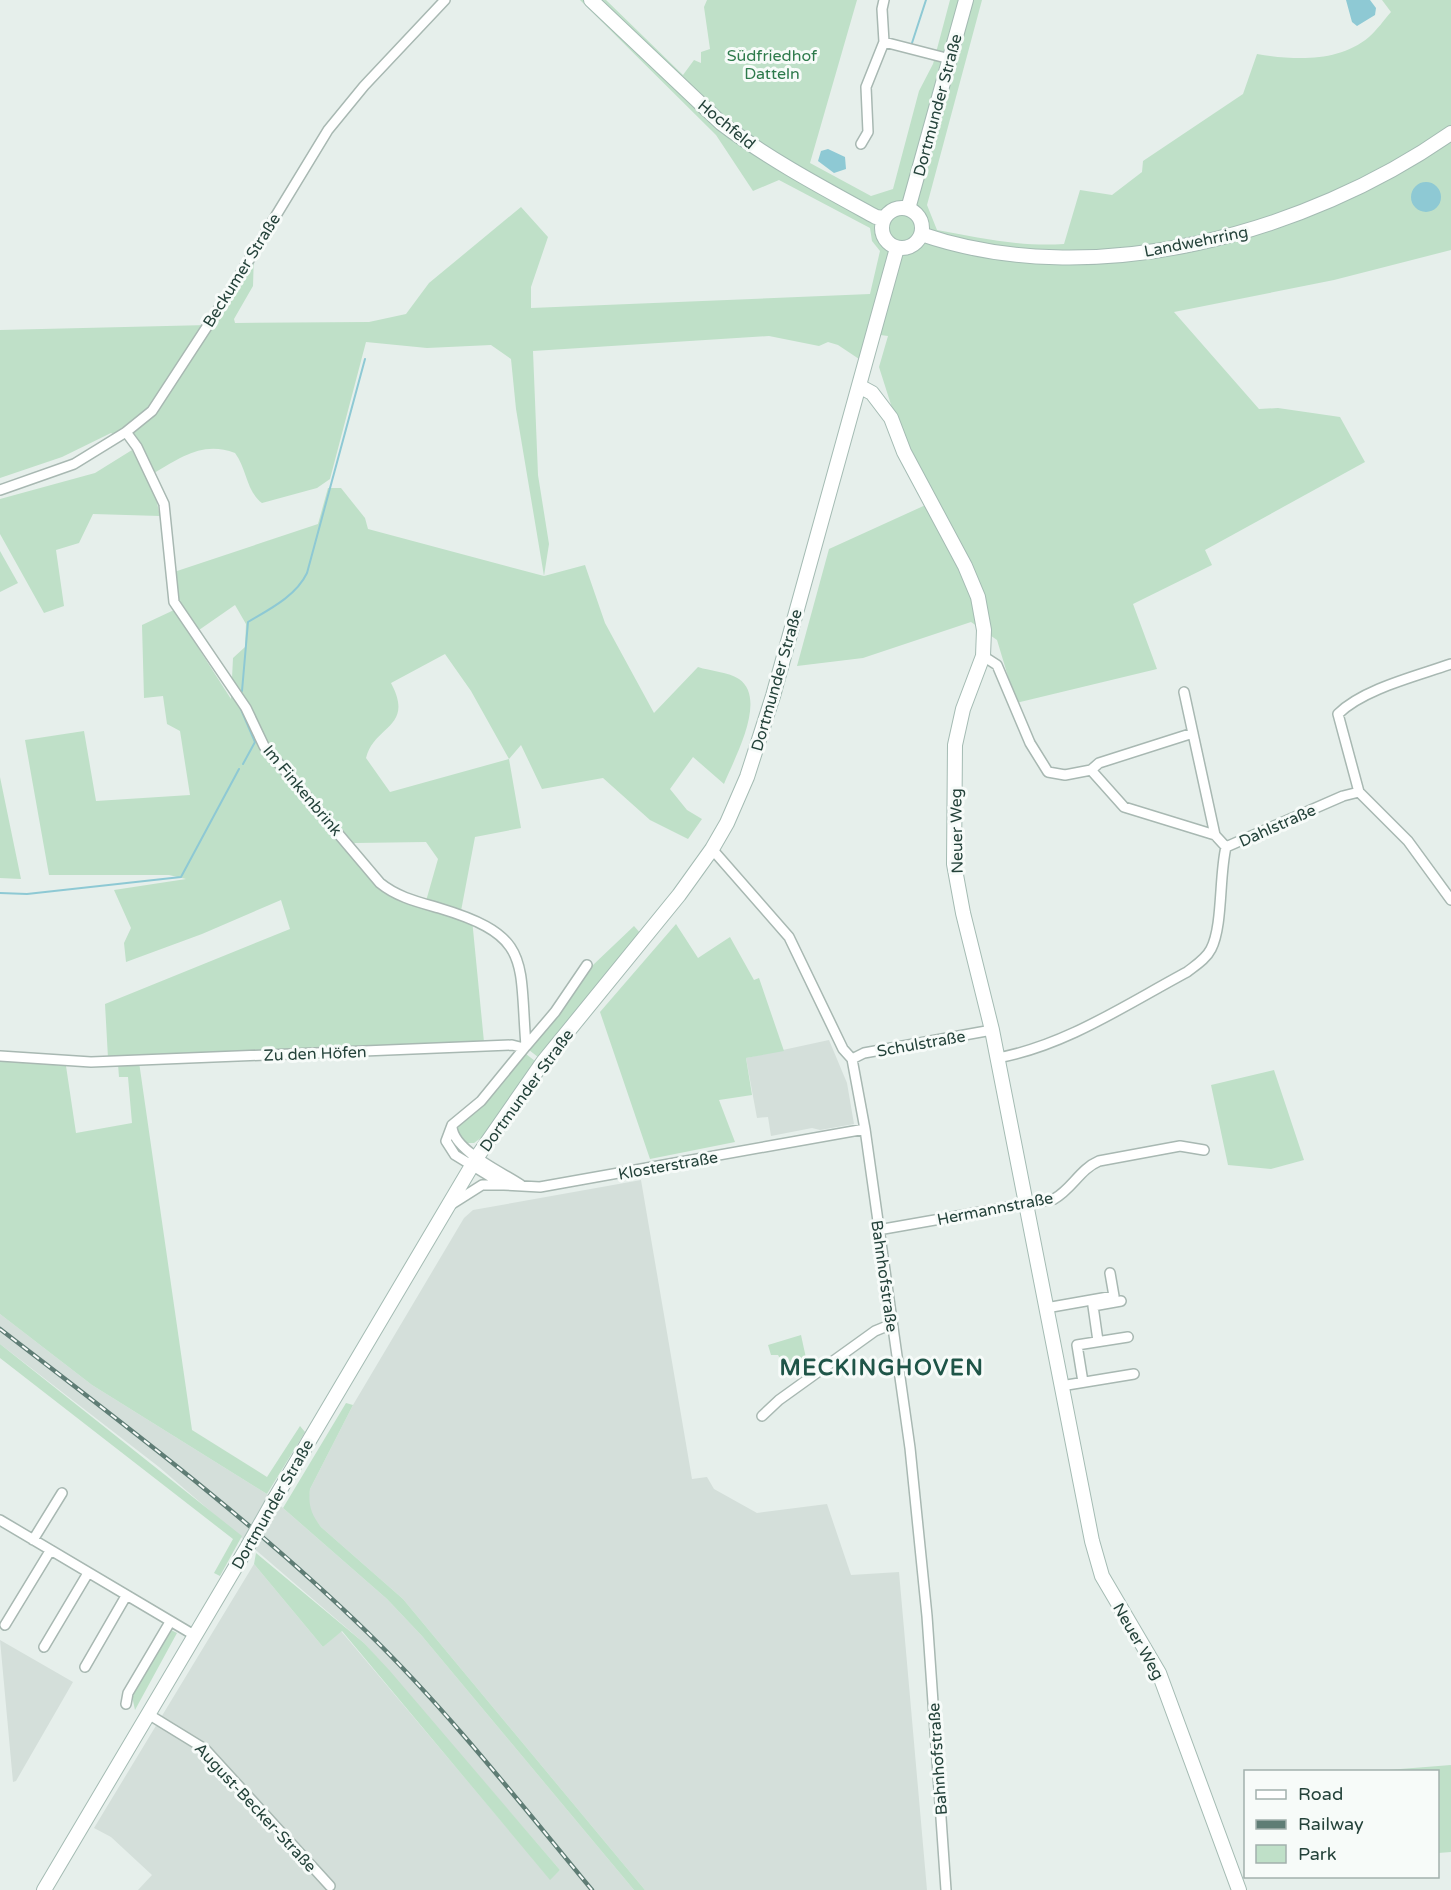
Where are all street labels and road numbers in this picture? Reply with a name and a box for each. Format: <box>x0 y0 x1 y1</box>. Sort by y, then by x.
street label: Dortmunder Straße <box>909 32 967 179</box>
street label: Hochfeld <box>693 95 759 154</box>
street label: Beckumer Straße <box>199 210 285 331</box>
street label: Landwehrring <box>1143 222 1250 262</box>
street label: Dortmunder Straße <box>747 607 807 754</box>
street label: Im Finkenbrink <box>258 741 346 840</box>
street label: Neuer Weg <box>946 788 968 874</box>
street label: Dahlstraße <box>1236 800 1319 852</box>
street label: Dortmunder Straße <box>476 1025 578 1156</box>
street label: Schulstraße <box>875 1026 967 1062</box>
street label: Zu den Höfen <box>263 1042 367 1066</box>
street label: Klosterstraße <box>617 1147 720 1185</box>
street label: Hermannstraße <box>935 1188 1055 1230</box>
street label: Bahnhofstraße <box>866 1219 902 1333</box>
street label: Dortmunder Straße <box>228 1436 318 1573</box>
street label: Neuer Weg <box>1108 1600 1168 1683</box>
street label: Bahnhofstraße <box>924 1702 952 1816</box>
street label: August-Becker-Straße <box>190 1739 320 1877</box>

